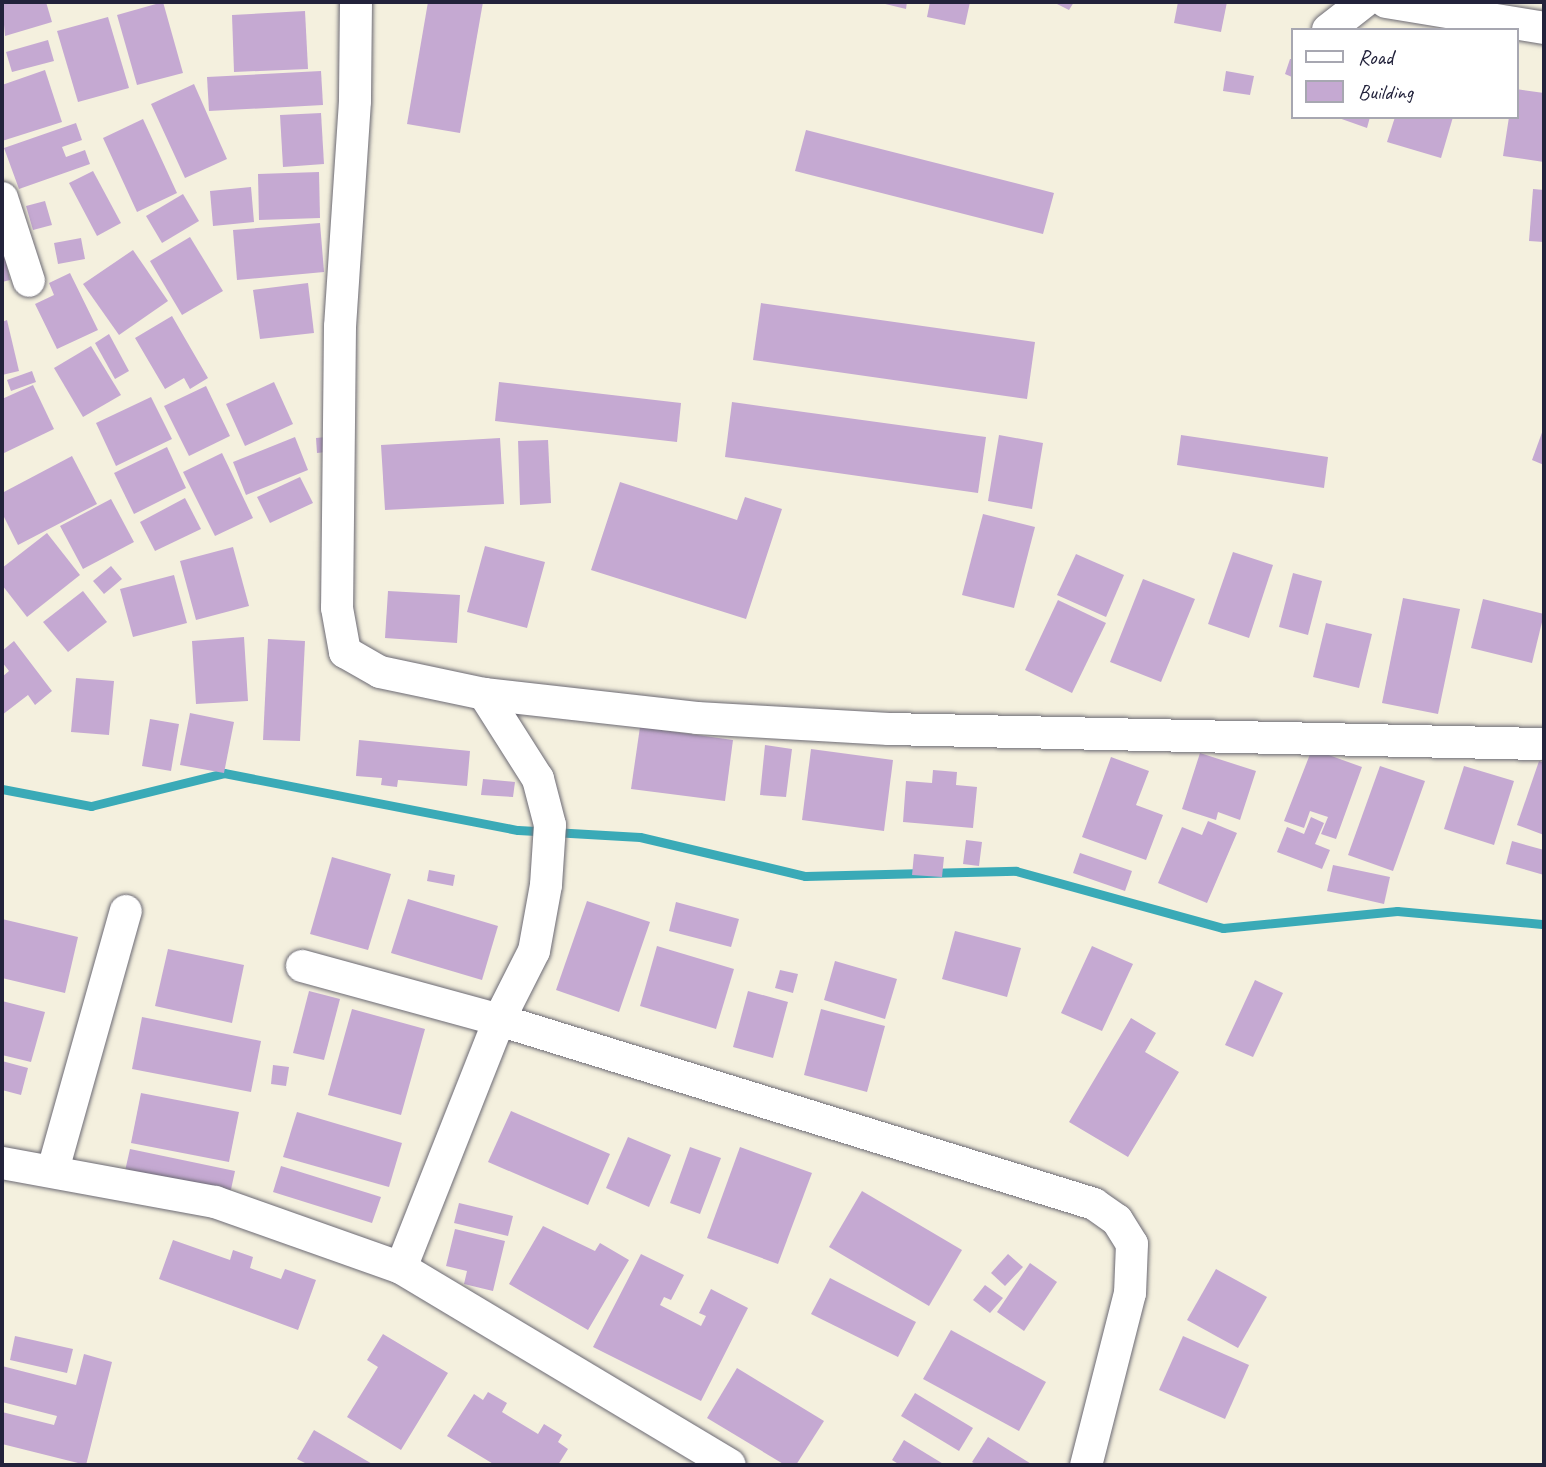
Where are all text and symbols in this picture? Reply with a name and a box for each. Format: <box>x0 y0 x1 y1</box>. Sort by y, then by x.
legend <box>1290 28 1518 119</box>
text: Road <box>1358 44 1393 70</box>
text: Building <box>1358 79 1413 105</box>

